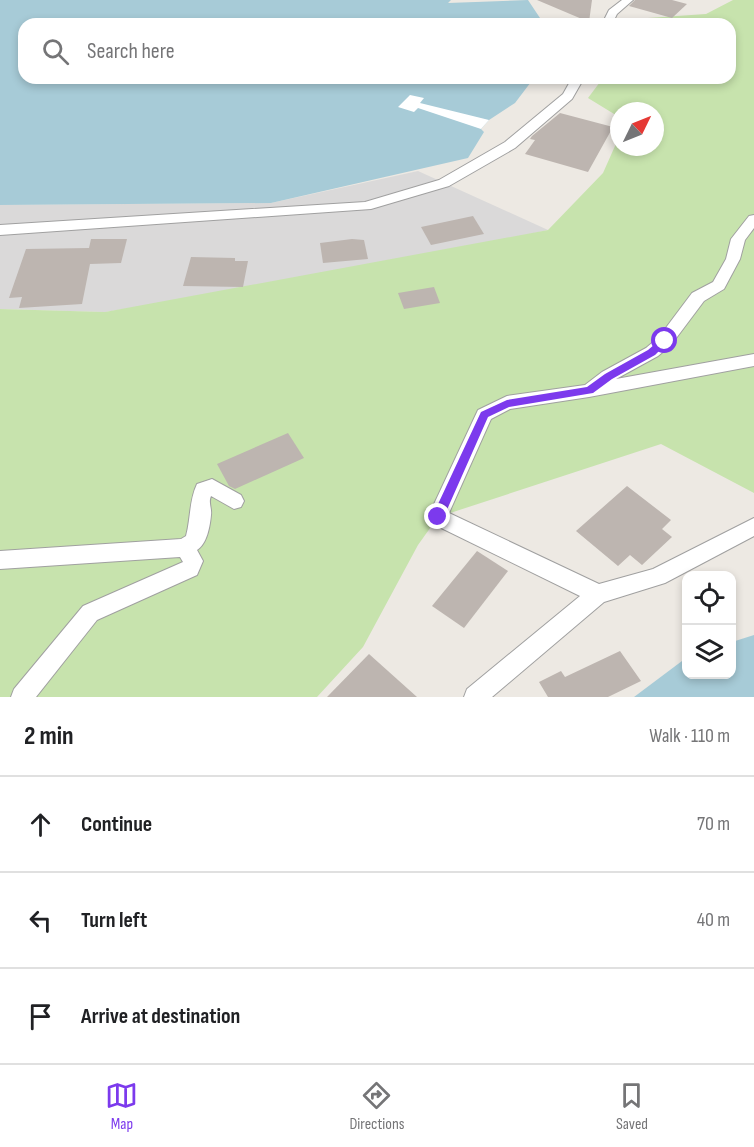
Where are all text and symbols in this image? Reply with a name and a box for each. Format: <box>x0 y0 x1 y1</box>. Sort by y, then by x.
search box <box>18 18 736 84</box>
icon: search <box>39 35 72 68</box>
text: Search here <box>87 38 174 65</box>
north arrow <box>610 102 664 156</box>
route start <box>651 327 677 353</box>
route end <box>424 503 450 529</box>
map controls <box>682 571 736 679</box>
button: locate <box>682 571 736 625</box>
button: layers <box>682 625 736 679</box>
text: 2 min <box>24 721 74 752</box>
text: Walk · 110 m <box>649 724 730 748</box>
icon: ahead <box>24 808 57 841</box>
text: Continue <box>81 811 152 838</box>
text: 70 m <box>697 812 730 836</box>
icon: left <box>24 904 57 937</box>
text: Turn left <box>81 907 147 934</box>
text: 40 m <box>697 908 730 932</box>
icon: arrive <box>24 1000 57 1033</box>
text: Arrive at destination <box>81 1003 240 1030</box>
tab: Map <box>105 1079 138 1134</box>
tab: Directions <box>349 1079 404 1134</box>
tab: Saved <box>615 1079 648 1134</box>

